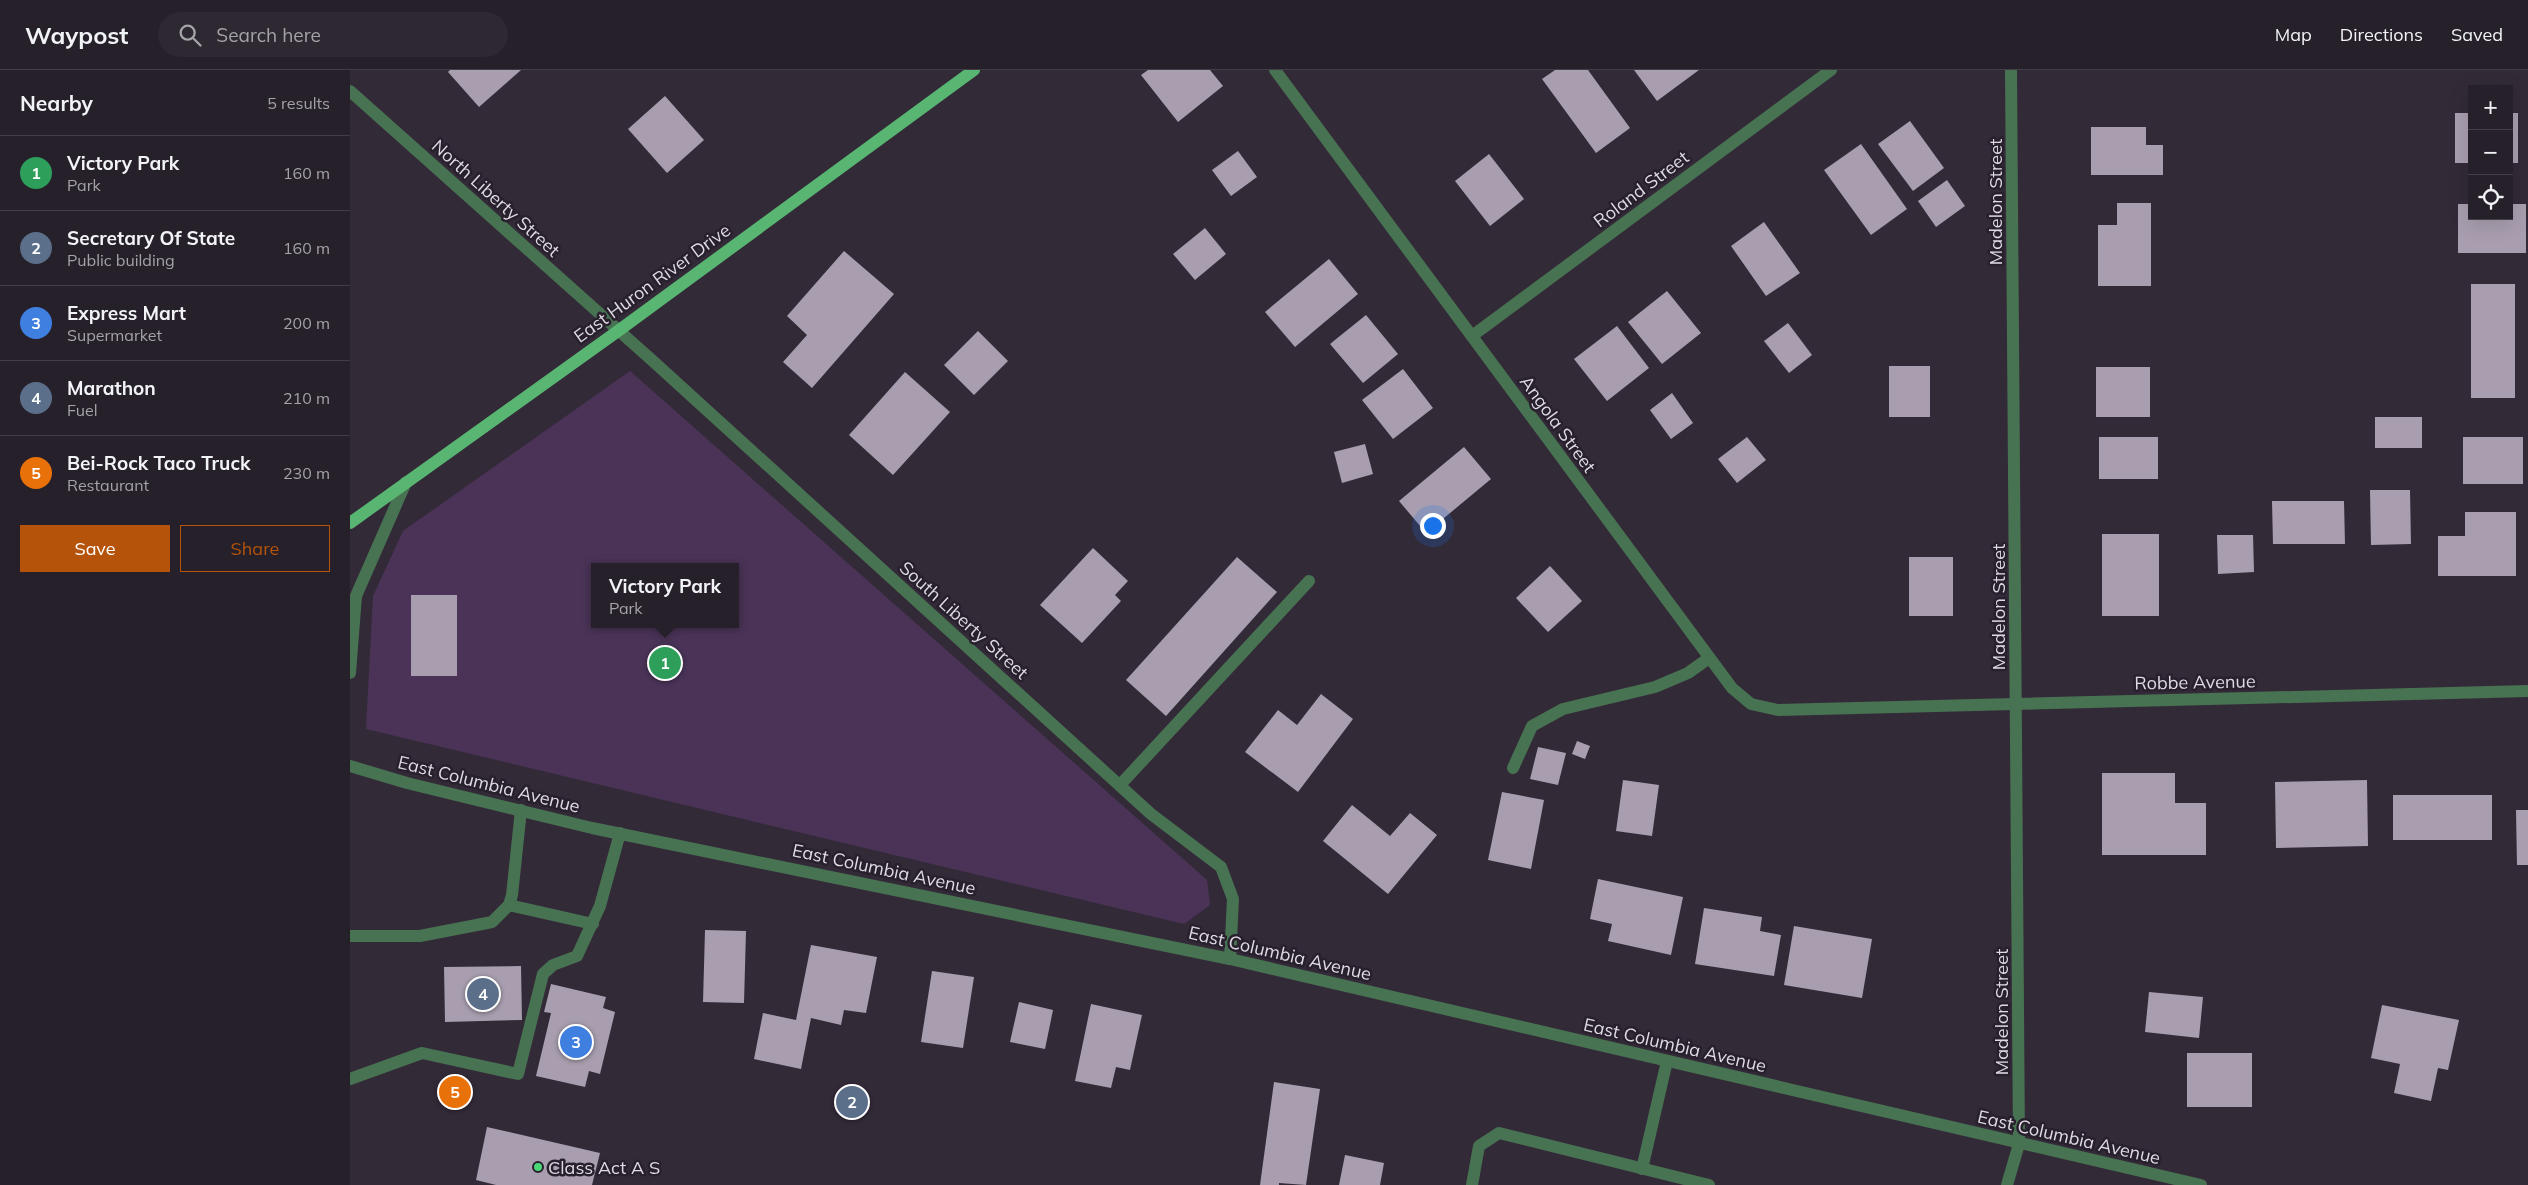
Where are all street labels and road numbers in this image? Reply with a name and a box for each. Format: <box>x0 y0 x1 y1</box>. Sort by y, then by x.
street label: North Liberty Street <box>427 134 565 262</box>
street label: Madelon Street <box>1984 139 2007 265</box>
street label: Roland Street <box>1589 146 1693 232</box>
street label: East Huron River Drive <box>569 218 735 348</box>
street label: Angola Street <box>1515 371 1601 477</box>
street label: Madelon Street <box>1987 544 2010 670</box>
street label: South Liberty Street <box>895 556 1033 684</box>
street label: Robbe Avenue <box>2134 669 2256 695</box>
street label: East Columbia Avenue <box>396 750 582 818</box>
street label: East Columbia Avenue <box>790 838 978 900</box>
street label: East Columbia Avenue <box>1186 921 1374 985</box>
street label: Madelon Street <box>1990 949 2013 1075</box>
street label: East Columbia Avenue <box>1581 1013 1769 1077</box>
street label: East Columbia Avenue <box>1975 1105 2163 1169</box>

